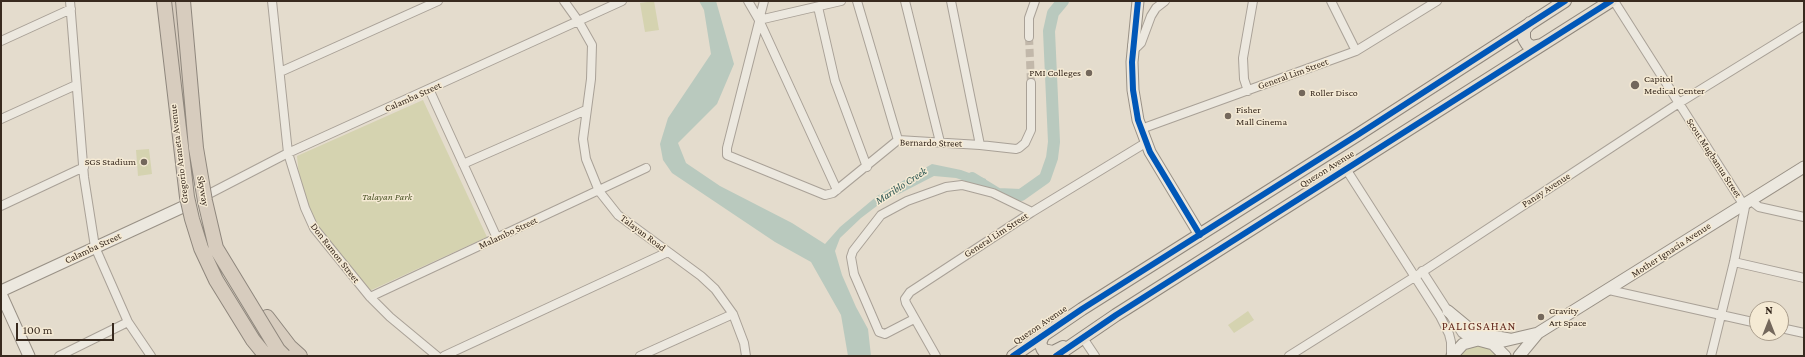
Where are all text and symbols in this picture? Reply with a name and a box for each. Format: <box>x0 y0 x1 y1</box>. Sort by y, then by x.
street label: General Lim Street <box>1256 56 1330 92</box>
place label: PMI Colleges <box>1029 67 1081 79</box>
marker: PMI Colleges <box>1084 68 1094 78</box>
place label: Capitol Medical Center <box>1644 73 1705 96</box>
street label: Calamba Street <box>383 79 443 115</box>
marker: Capitol Medical Center <box>1629 79 1641 91</box>
place label: Roller Disco <box>1310 87 1358 99</box>
marker: Roller Disco <box>1297 88 1307 98</box>
street label: Gregorio Araneta Avenue <box>167 104 191 204</box>
place label: Fisher Mall Cinema <box>1236 104 1287 128</box>
marker: Fisher Mall Cinema <box>1223 111 1233 121</box>
street label: Scout Magbanua Street <box>1684 116 1744 200</box>
street label: Bernardo Street <box>900 136 962 150</box>
street label: Quezon Avenue <box>1297 147 1357 191</box>
place label: SGS Stadium <box>85 156 136 168</box>
marker: SGS Stadium <box>139 157 149 167</box>
water label: Mariblo Creek <box>873 164 929 208</box>
street label: Panay Avenue <box>1520 170 1572 210</box>
street label: Skyway <box>194 175 212 207</box>
park label: Talayan Park <box>362 191 412 203</box>
street label: General Lim Street <box>962 210 1030 260</box>
street label: Talayan Road <box>618 212 668 254</box>
street label: Malambo Street <box>477 214 539 252</box>
street label: Mother Ignacia Avenue <box>1629 220 1713 280</box>
street label: Don Ramon Street <box>308 221 362 285</box>
street label: Calamba Street <box>63 230 123 266</box>
north arrow <box>1749 301 1789 341</box>
street label: Quezon Avenue <box>1011 303 1069 347</box>
text: N <box>1765 304 1773 316</box>
place label: Gravity Art Space <box>1549 305 1586 328</box>
marker: Gravity Art Space <box>1536 312 1546 322</box>
scale bar <box>18 315 116 341</box>
district label: PALIGSAHAN <box>1442 319 1516 333</box>
text: 100 m <box>23 323 52 337</box>

